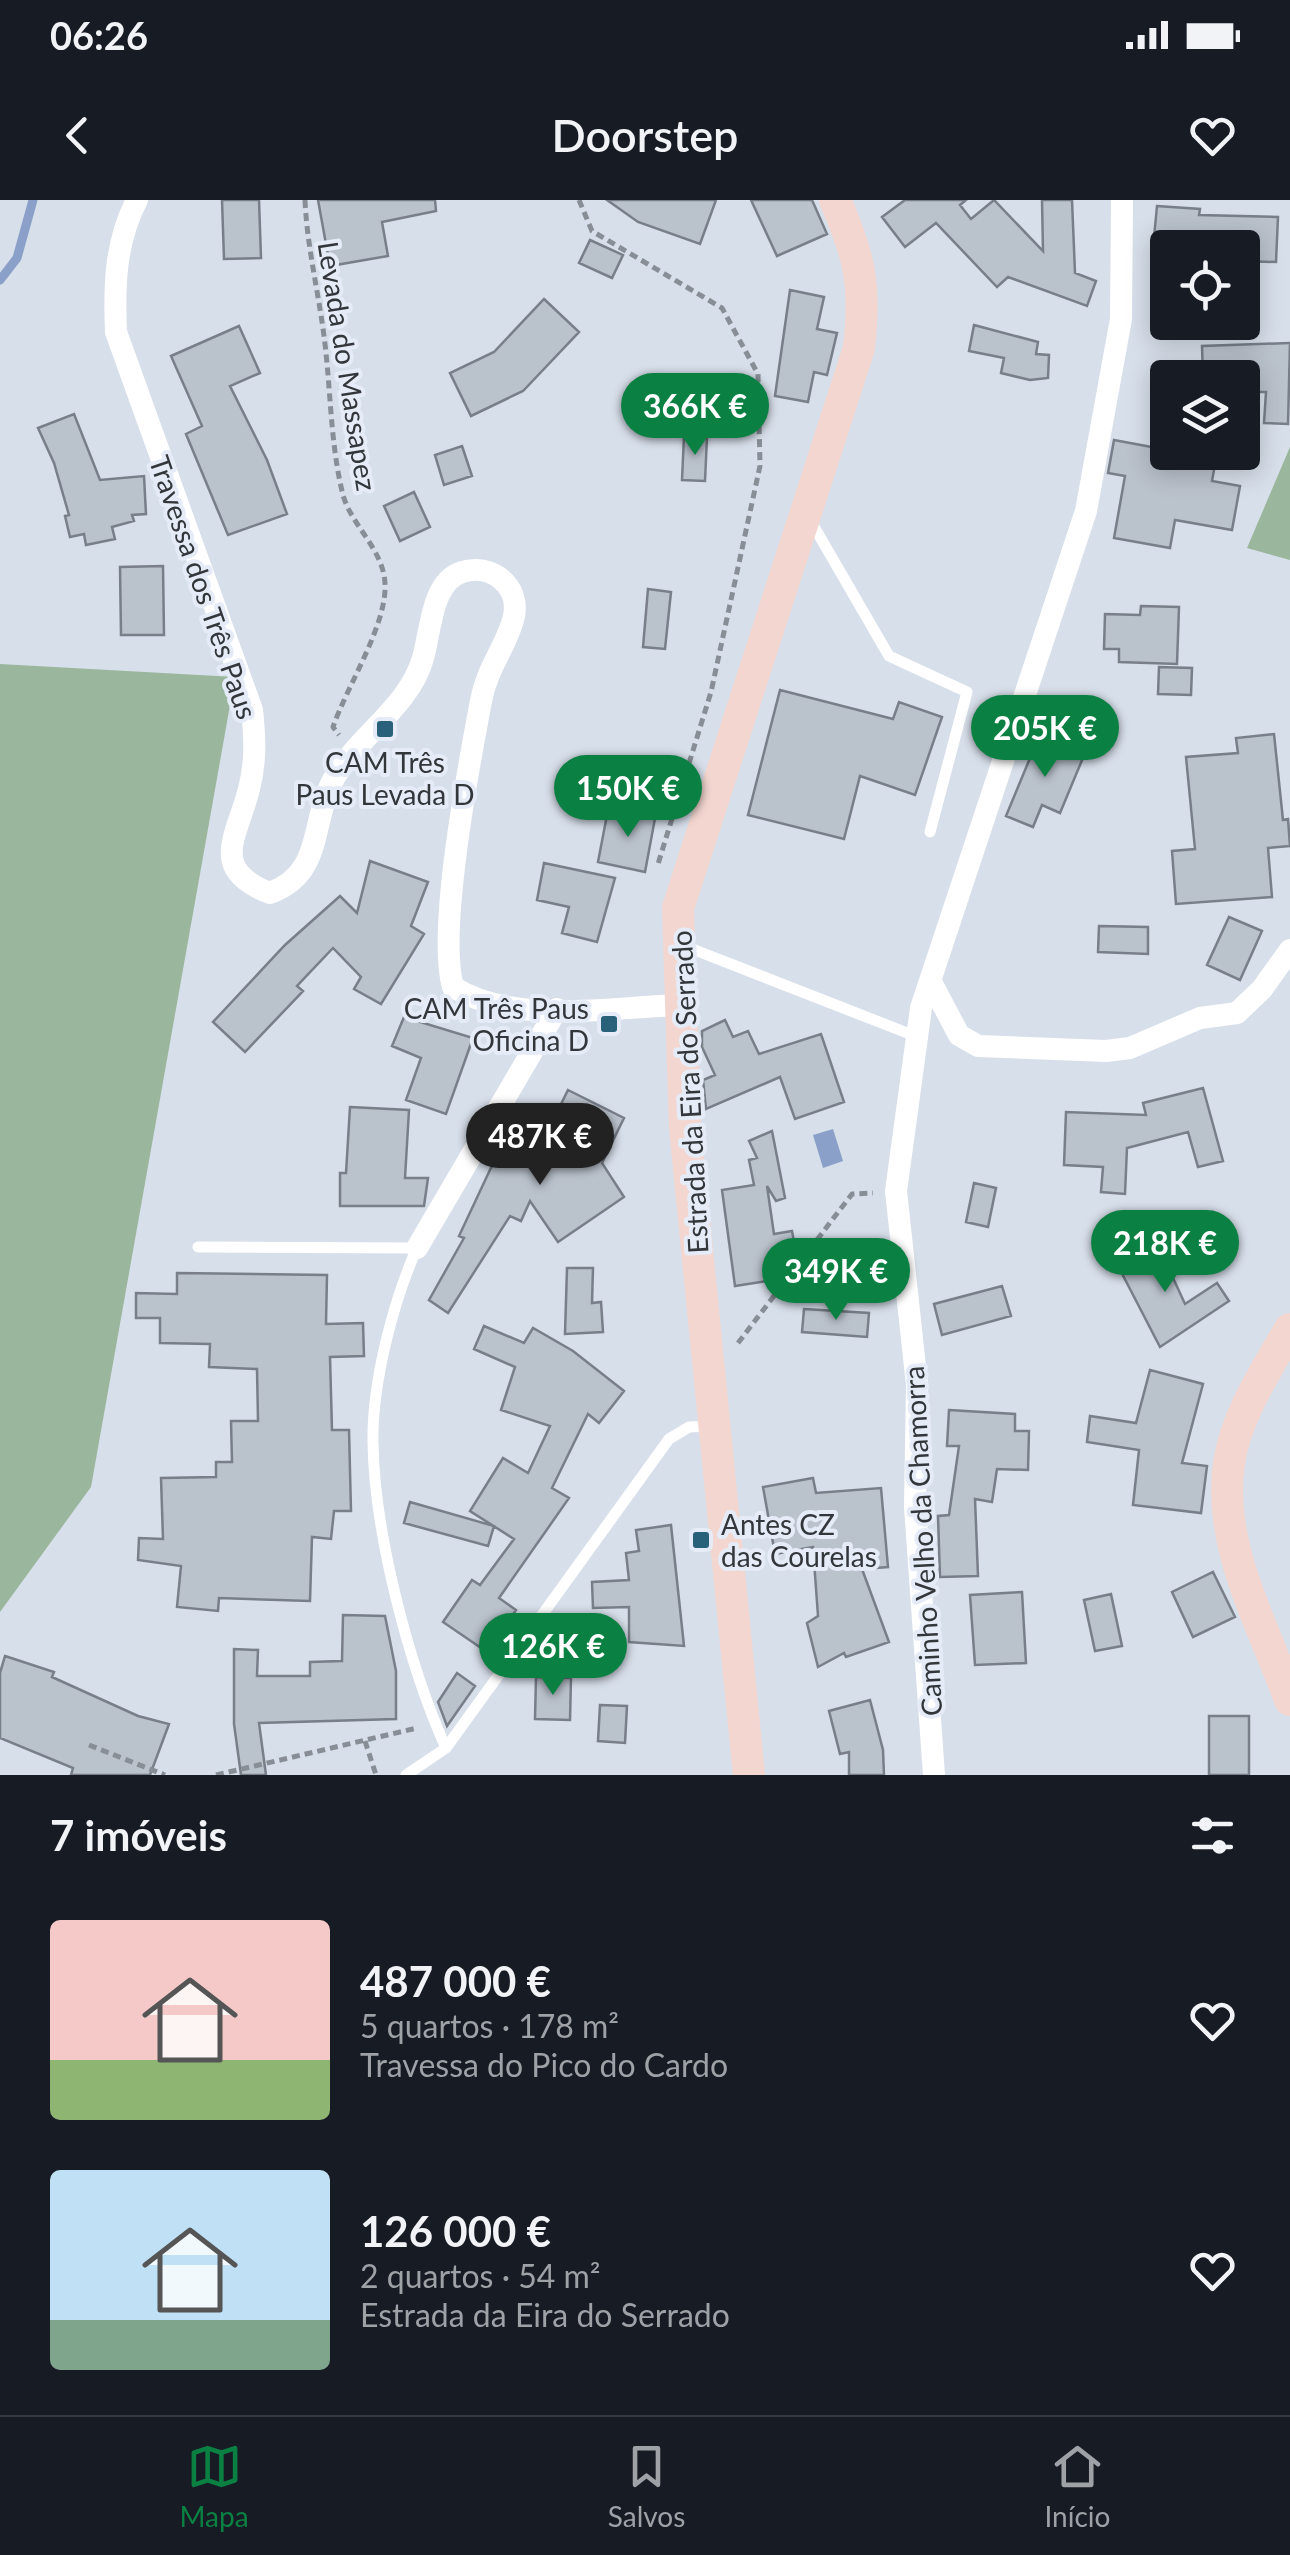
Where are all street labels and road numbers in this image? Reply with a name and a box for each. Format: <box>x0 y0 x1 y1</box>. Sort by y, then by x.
street label: Levada do Massapez <box>311 239 385 493</box>
street label: Travessa dos Três Paus <box>143 451 265 723</box>
street label: Estrada da Eira do Serrado <box>664 930 714 1254</box>
street label: Caminho Velho da Chamorra <box>896 1365 948 1717</box>

